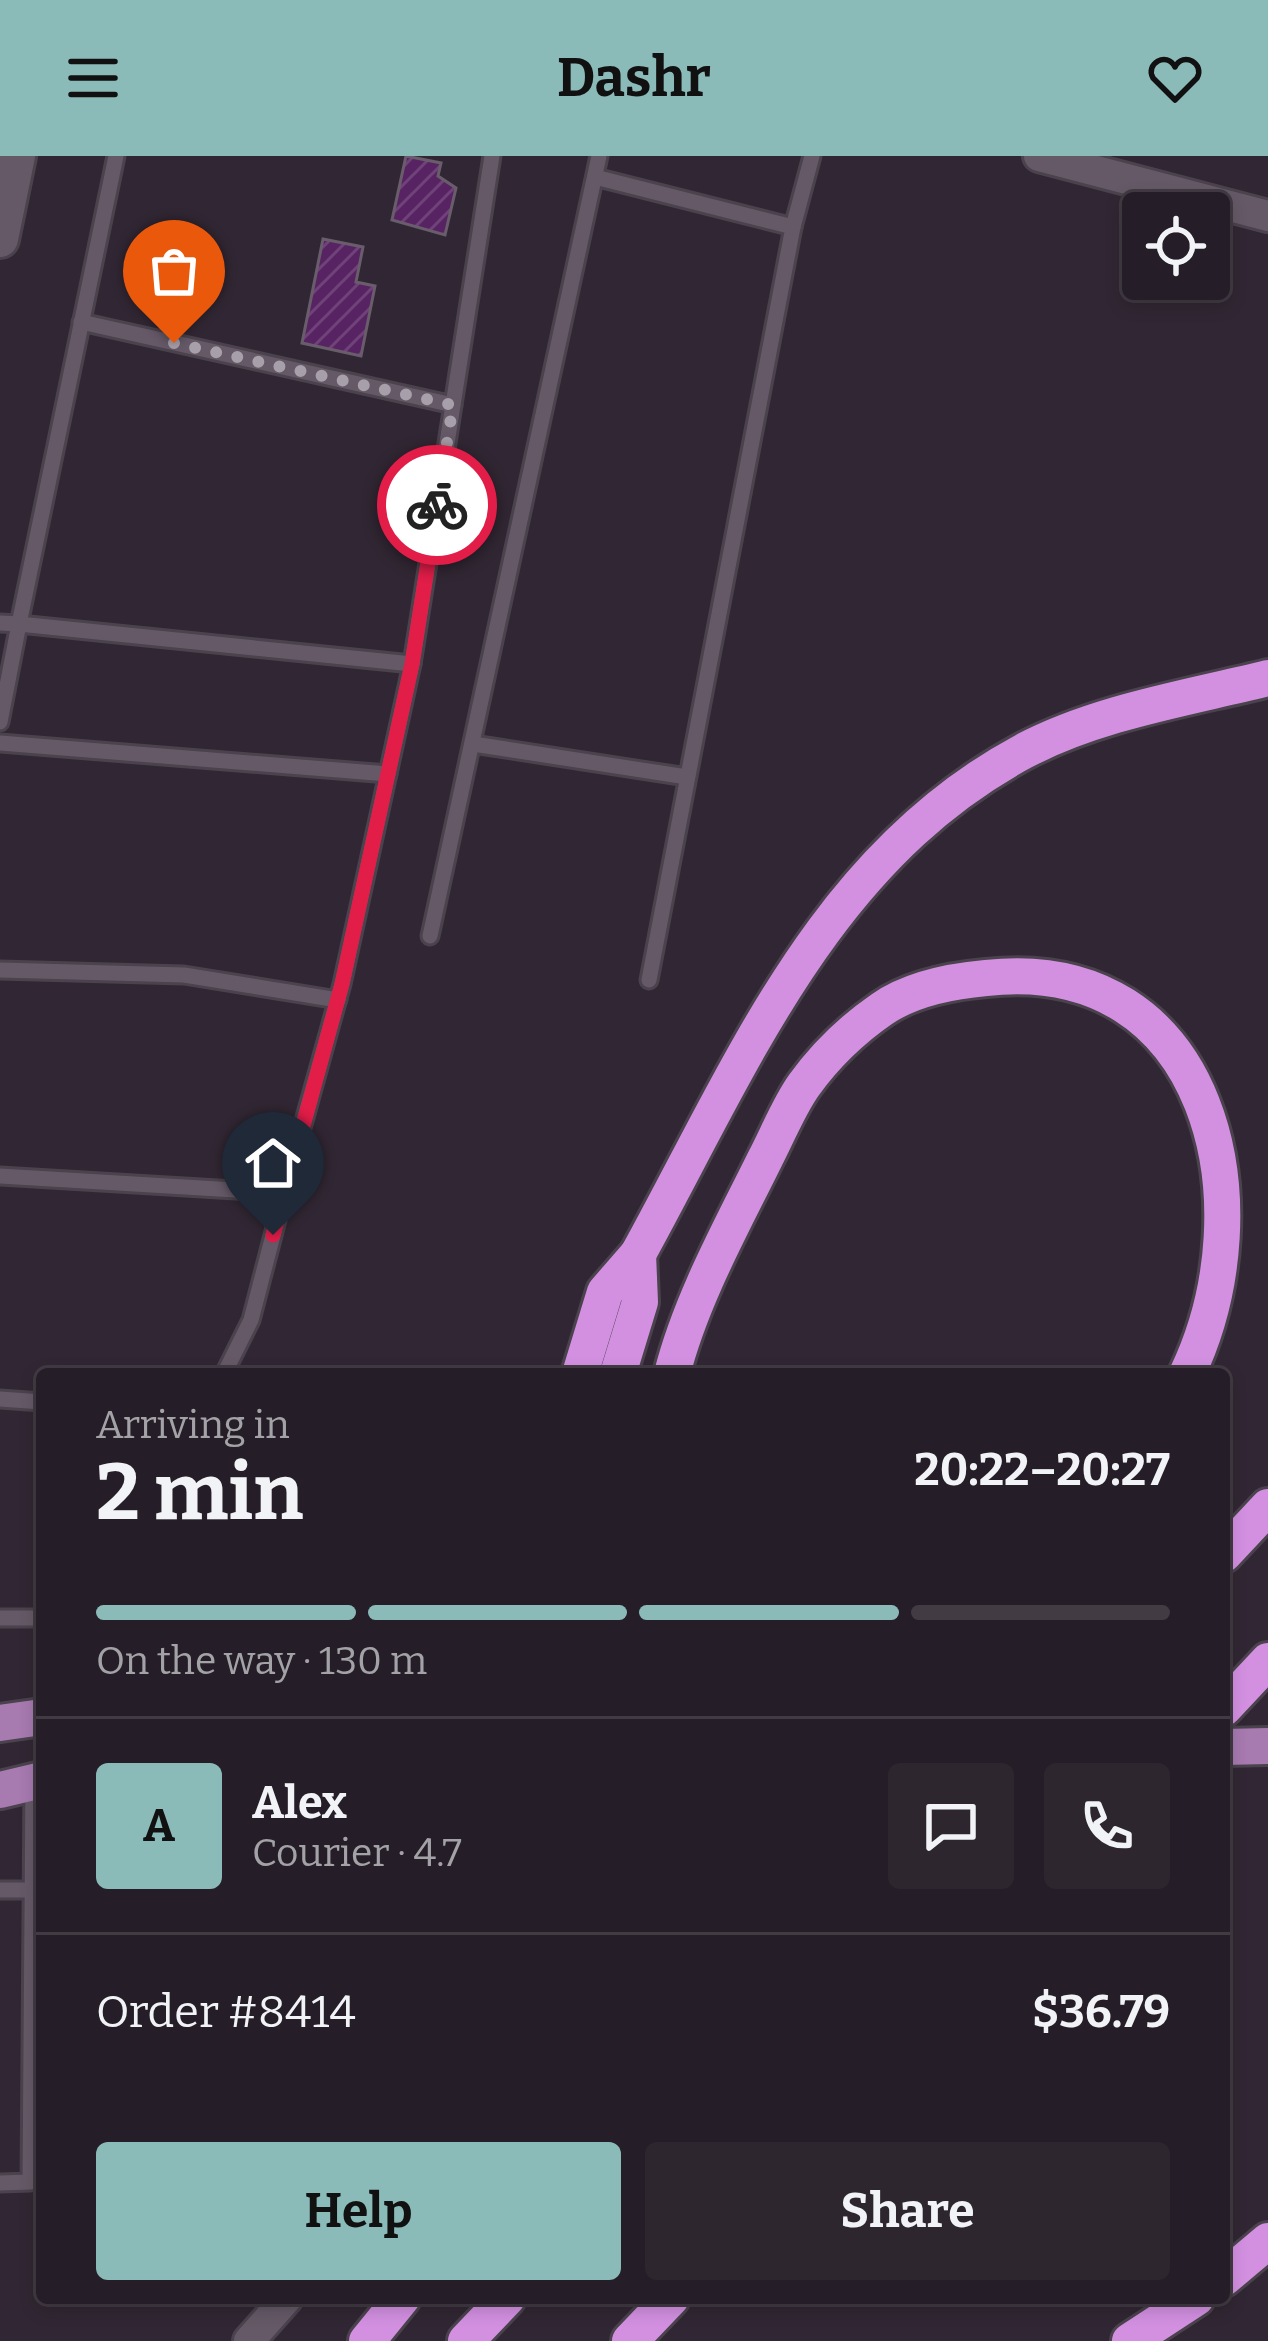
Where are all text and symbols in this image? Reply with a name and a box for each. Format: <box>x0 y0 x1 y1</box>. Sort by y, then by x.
icon: menu <box>60 45 126 111</box>
icon: heart <box>1142 45 1208 111</box>
text: Dashr <box>557 46 711 110</box>
map controls <box>1122 192 1230 300</box>
button: locate <box>1122 192 1230 300</box>
pin <box>123 220 225 343</box>
icon: bag <box>141 238 207 304</box>
courier <box>377 445 497 565</box>
icon: bike <box>404 472 470 538</box>
pin <box>222 1112 324 1235</box>
icon: home <box>240 1130 306 1196</box>
text: Arriving in <box>96 1402 290 1448</box>
text: 20:22–20:27 <box>914 1443 1170 1497</box>
text: 2 min <box>96 1446 303 1540</box>
text: On the way · 130 m <box>96 1638 427 1684</box>
button: chat <box>888 1763 1014 1889</box>
button: phone <box>1044 1763 1170 1889</box>
text: Alex <box>252 1776 347 1830</box>
text: A <box>143 1799 175 1853</box>
text: Courier · 4.7 <box>252 1830 462 1876</box>
text: Order #8414 <box>96 1985 356 2039</box>
text: $36.79 <box>1032 1985 1170 2039</box>
button: Help <box>96 2142 621 2280</box>
button: Share <box>645 2142 1170 2280</box>

